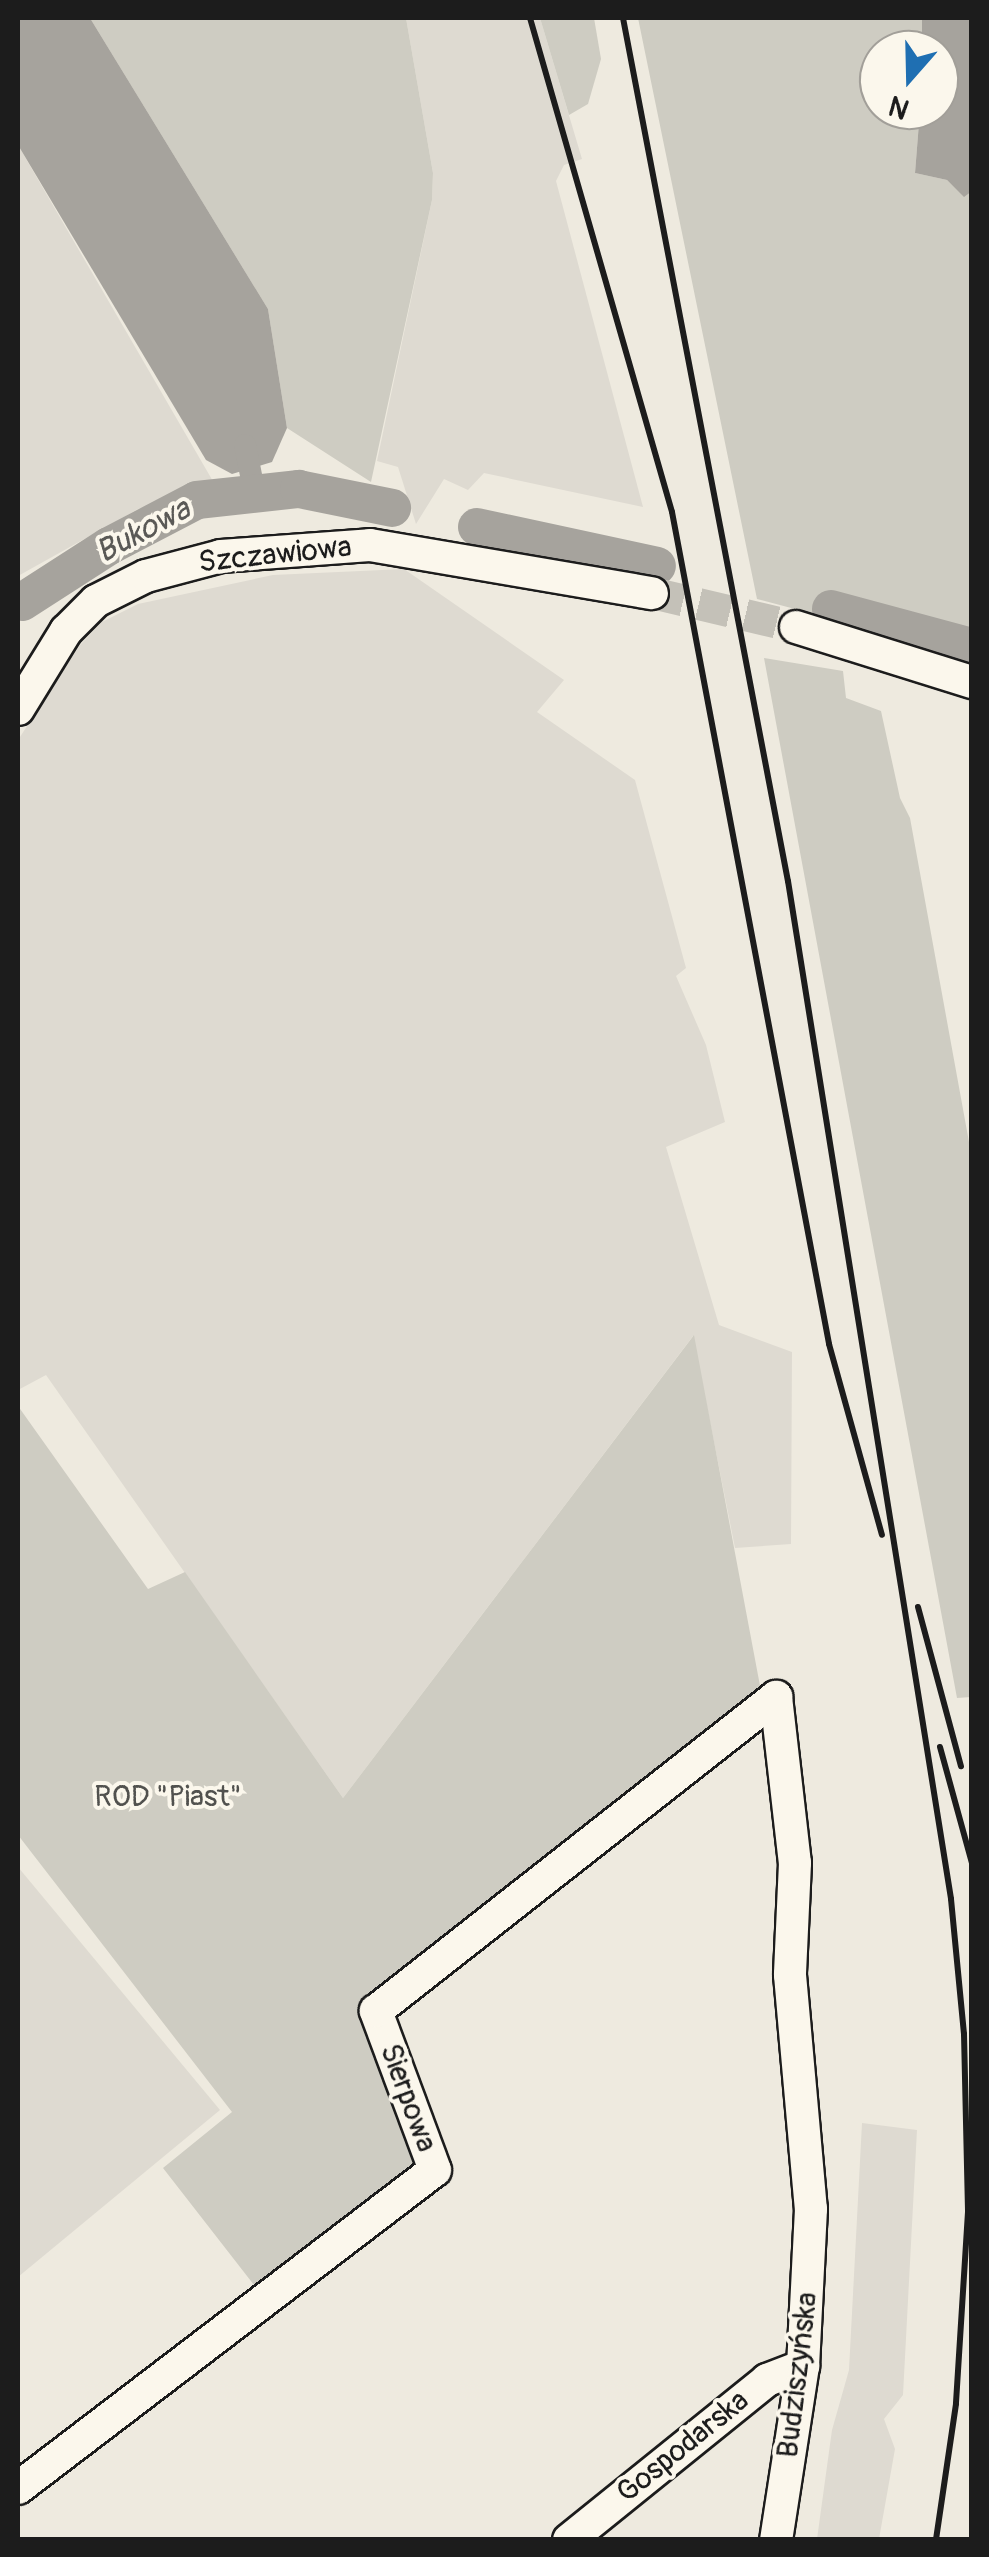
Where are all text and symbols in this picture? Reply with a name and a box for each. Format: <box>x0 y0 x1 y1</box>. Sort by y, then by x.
north arrow <box>859 30 959 130</box>
text: N <box>884 87 914 126</box>
water label: Bukowa <box>89 490 197 572</box>
street label: Szczawiowa <box>197 529 353 581</box>
park label: ROD "Piast" <box>94 1779 242 1815</box>
street label: Sierpowa <box>372 2039 444 2157</box>
street label: Budziszyńska <box>770 2290 826 2460</box>
street label: Gospodarska <box>610 2383 756 2511</box>

